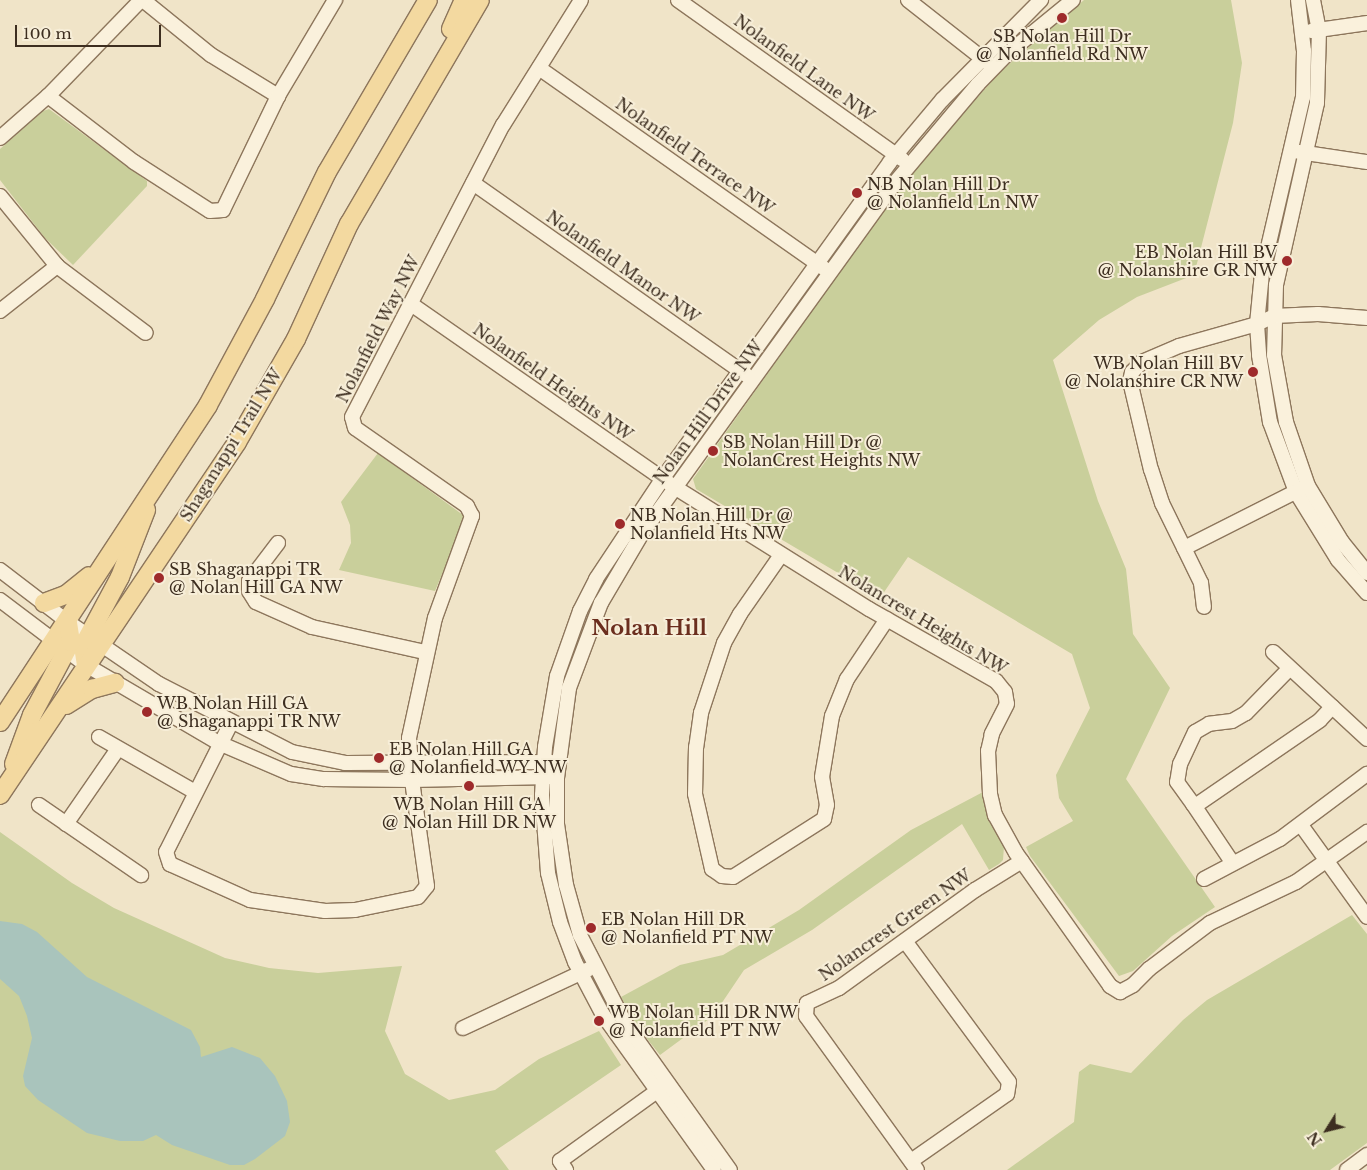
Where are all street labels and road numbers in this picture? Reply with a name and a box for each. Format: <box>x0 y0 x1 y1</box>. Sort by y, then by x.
street label: Nolanfield Lane NW <box>730 11 878 125</box>
street label: Nolanfield Terrace NW <box>612 94 778 218</box>
street label: Nolanfield Manor NW <box>543 207 703 327</box>
street label: Nolanfield Way NW <box>332 252 424 406</box>
street label: Nolanfield Heights NW <box>469 320 637 444</box>
street label: Nolan Hill Drive NW <box>649 336 767 488</box>
street label: Shaganappi Trail NW <box>176 365 286 525</box>
street label: Nolancrest Heights NW <box>835 562 1011 678</box>
street label: Nolancrest Green NW <box>815 865 975 985</box>

